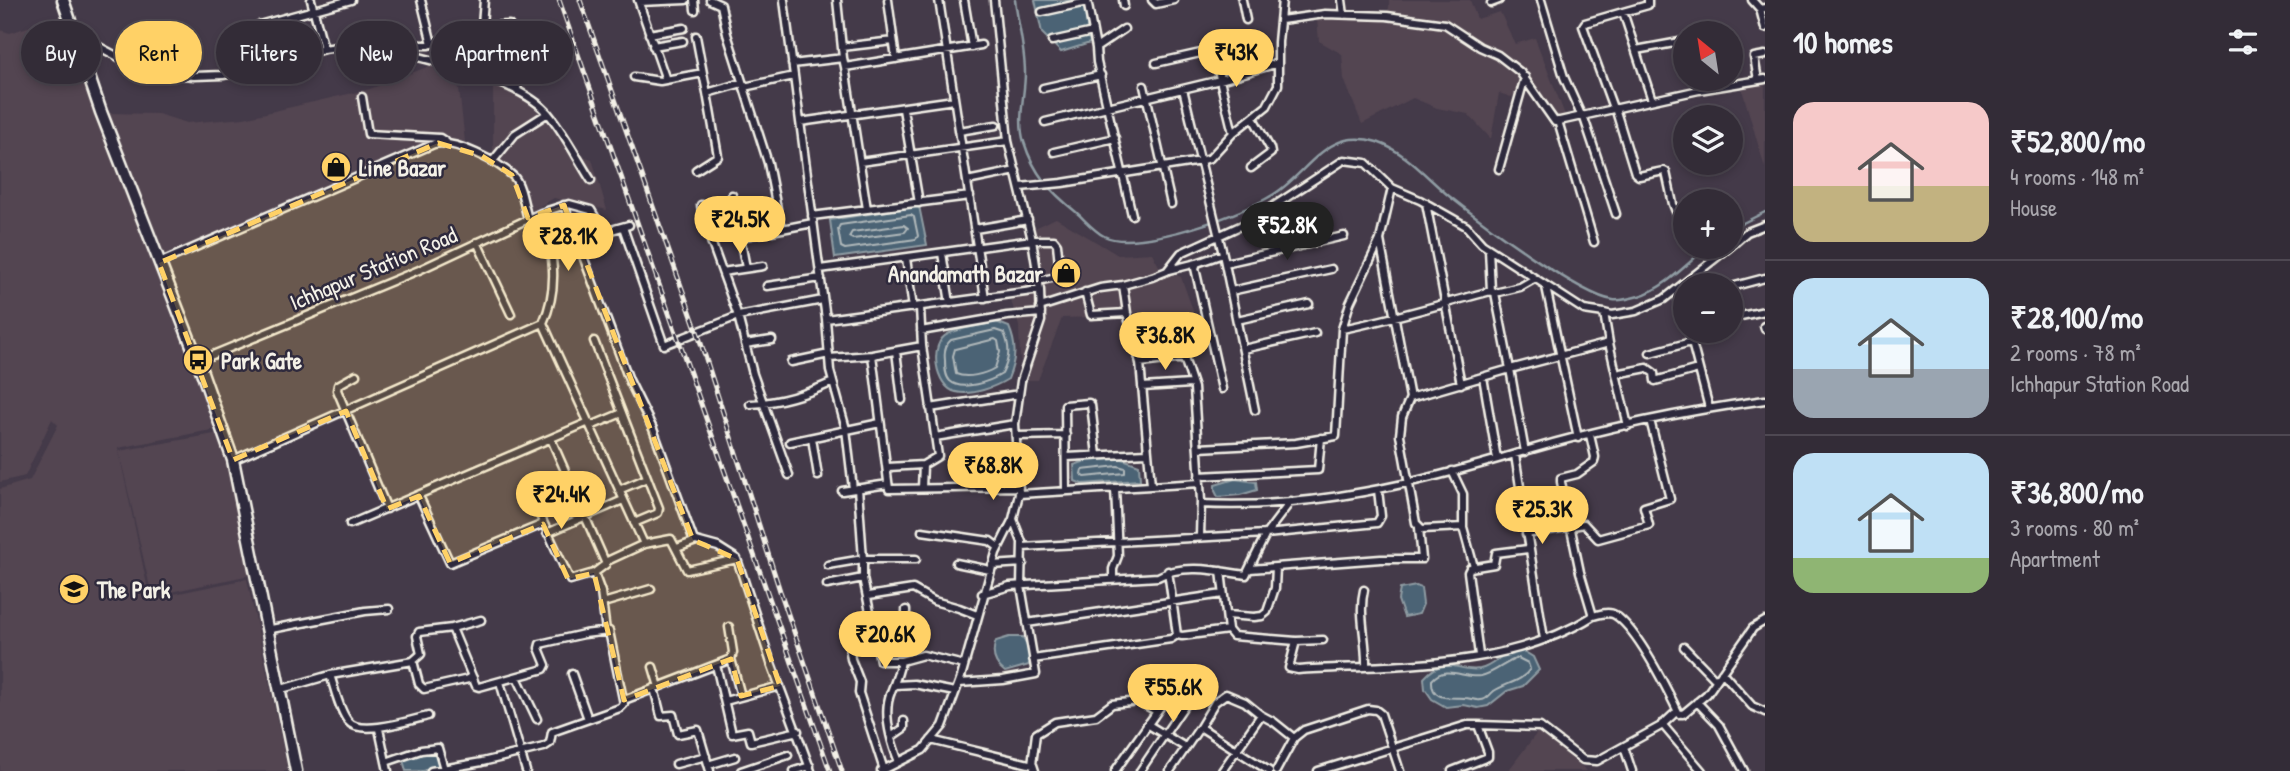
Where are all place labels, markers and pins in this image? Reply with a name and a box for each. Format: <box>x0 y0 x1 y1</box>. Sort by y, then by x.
pin: ₹43K <box>1195 29 1277 89</box>
shop icon: Line Bazar <box>319 150 353 184</box>
place label: Line Bazar <box>359 152 446 183</box>
pin: ₹24.5K <box>683 196 797 256</box>
pin: ₹52.8K <box>1230 202 1344 262</box>
pin: ₹28.1K <box>511 214 625 273</box>
shop icon: Anandamath Bazar <box>1049 256 1083 290</box>
place label: Anandamath Bazar <box>888 258 1043 289</box>
pin: ₹36.8K <box>1108 312 1222 372</box>
bus stop icon: Park Gate <box>181 343 215 377</box>
place label: Park Gate <box>221 345 303 376</box>
pin: ₹68.8K <box>936 442 1050 502</box>
pin: ₹24.4K <box>504 472 618 531</box>
pin: ₹25.3K <box>1485 486 1599 546</box>
school or university icon: The Park <box>57 572 91 606</box>
place label: The Park <box>96 574 171 605</box>
pin: ₹20.6K <box>828 612 942 671</box>
pin: ₹55.6K <box>1116 664 1230 724</box>

